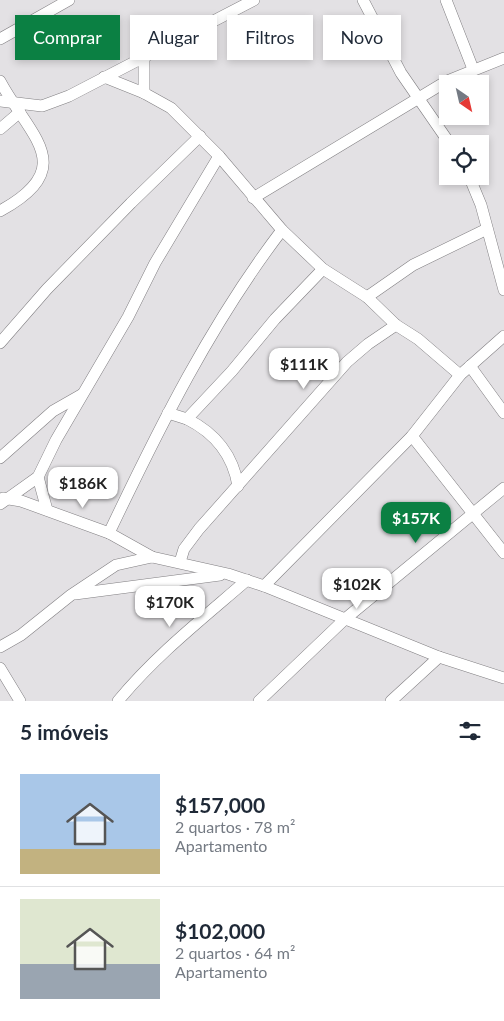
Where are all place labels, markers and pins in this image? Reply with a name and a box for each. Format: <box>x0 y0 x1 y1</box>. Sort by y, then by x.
pin: $111K <box>269 348 339 390</box>
pin: $186K <box>48 466 118 509</box>
pin: $157K <box>381 502 451 544</box>
pin: $102K <box>322 568 392 610</box>
pin: $170K <box>135 586 205 628</box>

